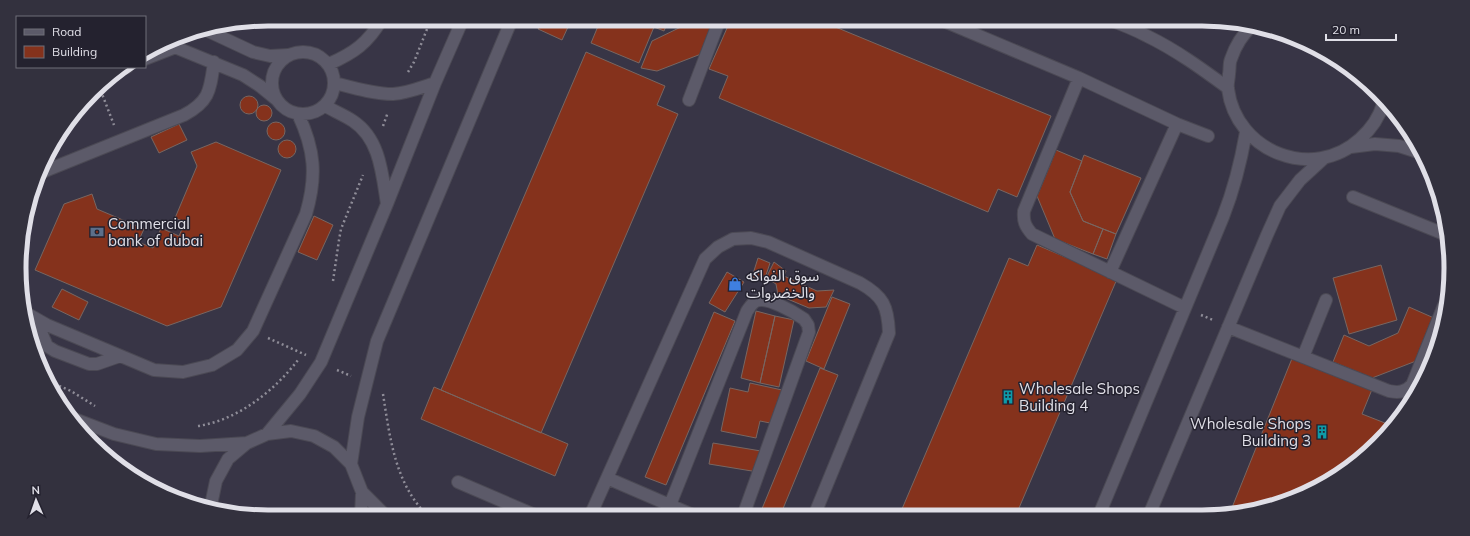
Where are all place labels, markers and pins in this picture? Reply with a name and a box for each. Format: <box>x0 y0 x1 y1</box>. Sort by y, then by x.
place label: Commercial bank of dubai <box>108 214 203 250</box>
bank icon: Commercial bank of dubai <box>89 224 105 240</box>
place label: سوق الفواكه والخضروات <box>746 266 820 302</box>
shop icon: سوق الفواكه والخضروات <box>727 276 743 292</box>
place label: Wholesale Shops Building 4 <box>1019 379 1140 415</box>
building icon: Wholesale Shops Building 4 <box>1000 389 1016 405</box>
place label: Wholesale Shops Building 3 <box>1190 414 1311 450</box>
building icon: Wholesale Shops Building 3 <box>1314 424 1330 440</box>

